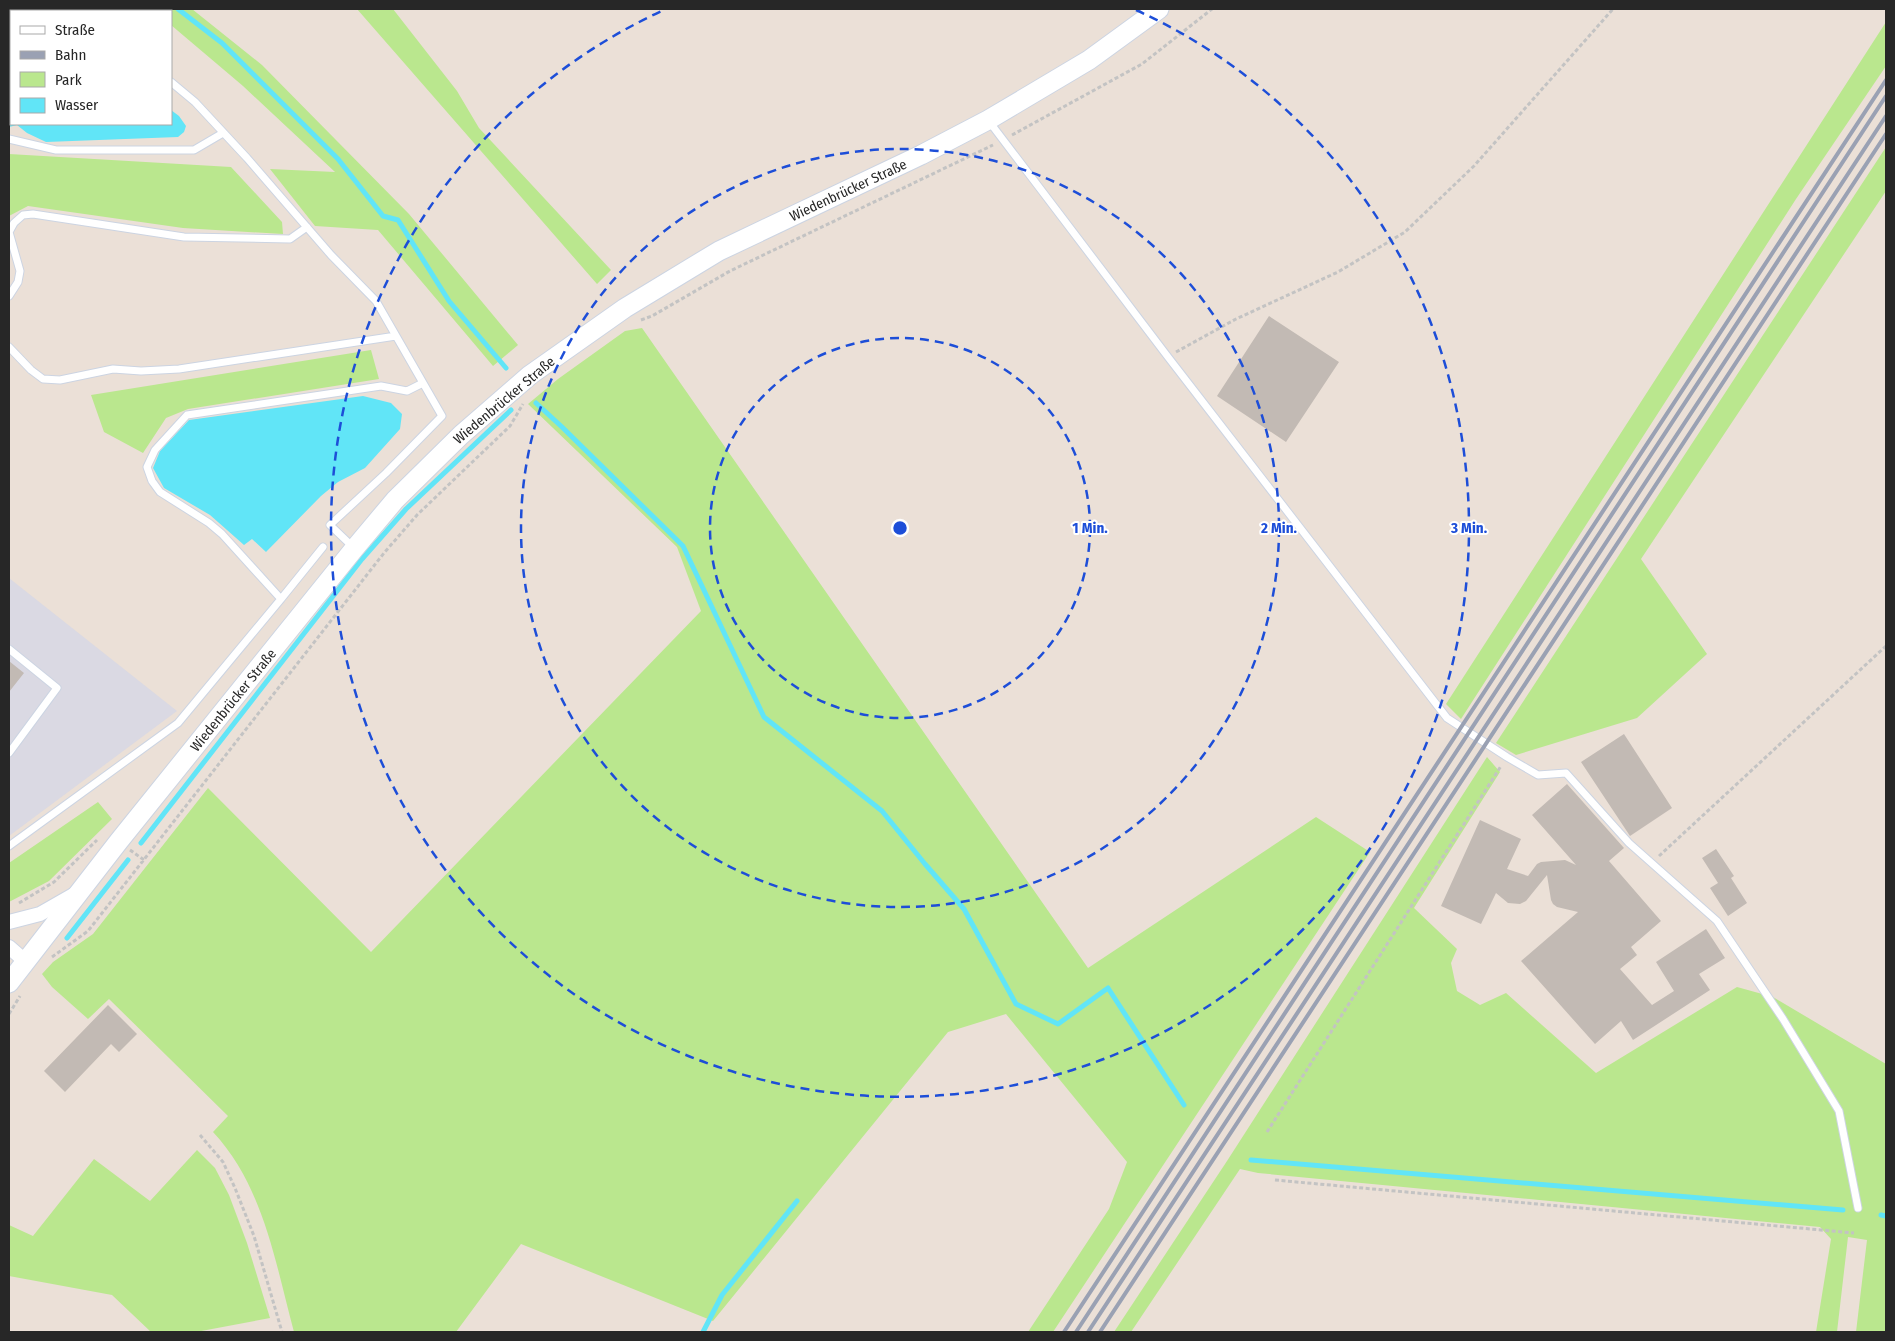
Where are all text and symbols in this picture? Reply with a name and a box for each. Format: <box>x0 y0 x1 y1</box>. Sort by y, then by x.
legend <box>10 10 172 125</box>
text: Straße <box>55 21 95 39</box>
text: Bahn <box>55 46 86 64</box>
text: Park <box>55 71 82 89</box>
text: Wasser <box>55 96 99 114</box>
street label: Wiedenbrücker Straße <box>787 156 909 225</box>
street label: Wiedenbrücker Straße <box>450 353 559 448</box>
centre of rings <box>891 519 909 537</box>
text: 1 Min. <box>1072 519 1108 537</box>
text: 2 Min. <box>1260 519 1298 537</box>
text: 3 Min. <box>1450 519 1488 537</box>
street label: Wiedenbrücker Straße <box>187 646 280 755</box>

